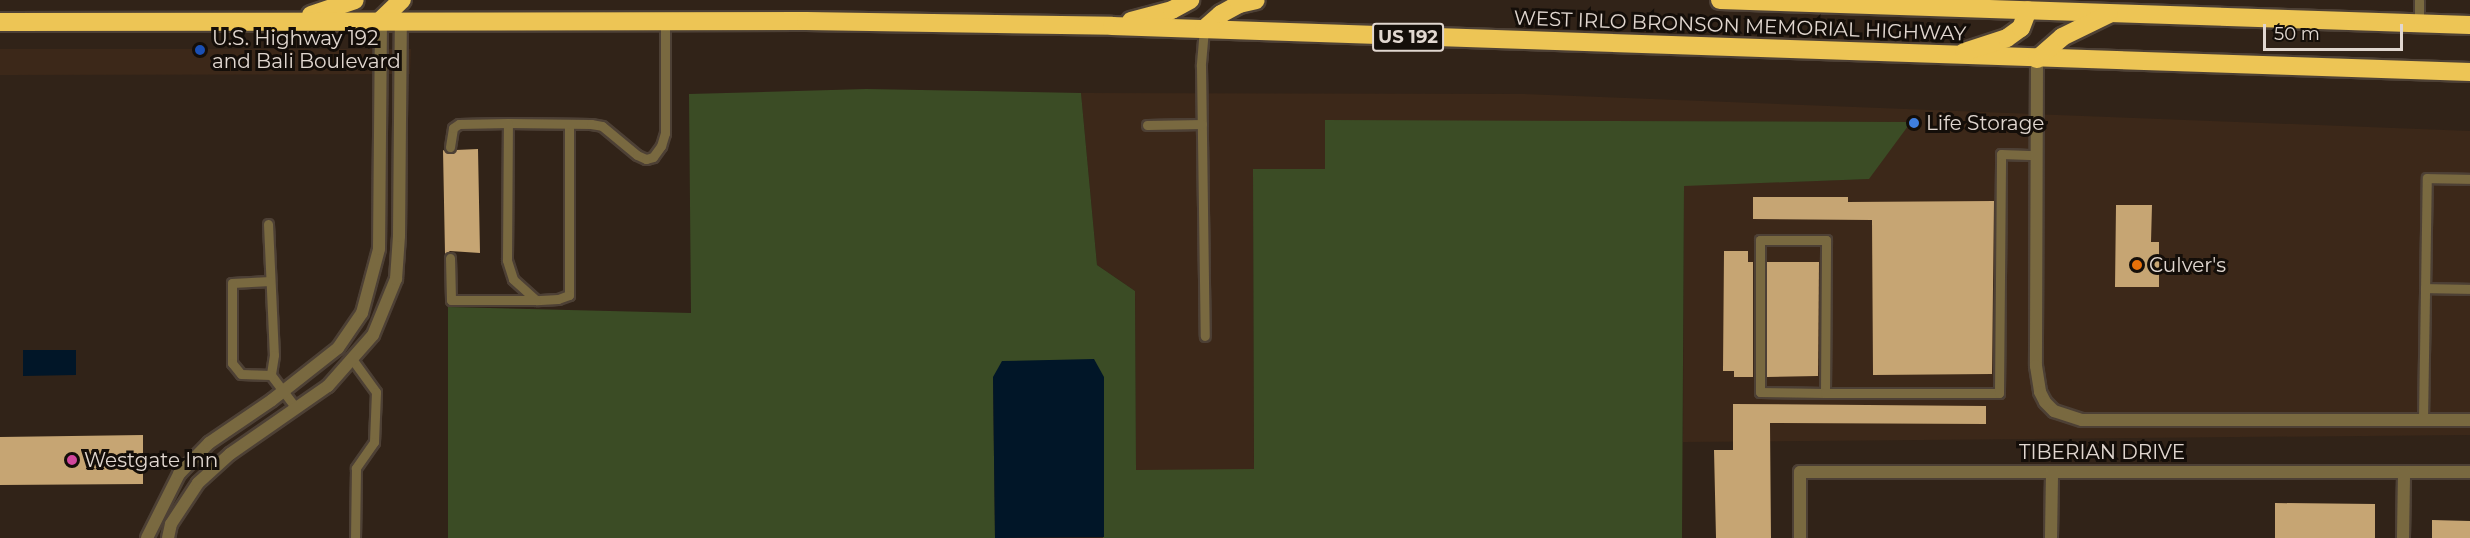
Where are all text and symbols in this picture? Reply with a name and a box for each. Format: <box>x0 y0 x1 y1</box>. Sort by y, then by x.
street label: WEST IRLO BRONSON MEMORIAL HIGHWAY <box>1513 6 1967 46</box>
scale bar <box>2266 12 2406 50</box>
road number: US 192 <box>1372 22 1444 52</box>
text: 50 m <box>2274 23 2320 45</box>
place label: U.S. Highway 192 and Bali Boulevard <box>212 27 401 74</box>
marker: U.S. Highway 192 and Bali Boulevard <box>193 43 207 57</box>
place label: Life Storage <box>1926 111 2044 135</box>
marker: Life Storage <box>1907 116 1921 130</box>
place label: Culver's <box>2149 253 2226 277</box>
marker: Culver's <box>2130 258 2144 272</box>
street label: TIBERIAN DRIVE <box>2019 440 2185 464</box>
place label: Westgate Inn <box>84 448 218 472</box>
marker: Westgate Inn <box>65 453 79 467</box>

